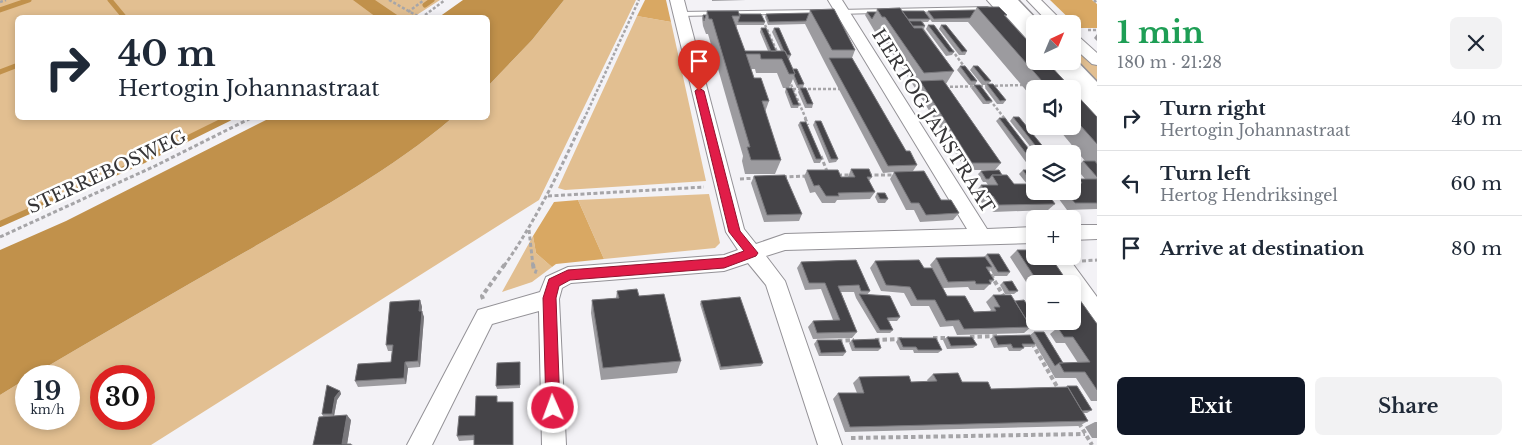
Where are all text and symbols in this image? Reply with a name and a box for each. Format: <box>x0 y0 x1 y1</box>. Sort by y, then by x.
text: 1 min <box>1117 14 1204 51</box>
north arrow <box>1026 15 1081 70</box>
map controls <box>1026 15 1081 330</box>
button: close <box>1450 17 1502 69</box>
street label: HERTOG JANSTRAAT <box>867 25 999 218</box>
text: 40 m <box>118 32 216 75</box>
icon: right <box>35 35 100 100</box>
pin <box>678 40 720 91</box>
icon: arrive <box>685 47 713 75</box>
text: 180 m · 21:28 <box>1117 52 1222 72</box>
text: Hertogin Johannastraat <box>118 75 380 102</box>
button: sound <box>1026 80 1081 135</box>
text: Turn right <box>1160 97 1266 120</box>
icon: right <box>1117 104 1145 132</box>
text: 40 m <box>1451 107 1502 130</box>
text: Hertogin Johannastraat <box>1160 120 1350 140</box>
street label: STERREBOSWEG <box>24 125 190 218</box>
button: layers <box>1026 145 1081 200</box>
text: Turn left <box>1160 162 1251 185</box>
icon: left <box>1117 169 1145 197</box>
text: 60 m <box>1450 172 1502 195</box>
text: Hertog Hendriksingel <box>1160 185 1338 205</box>
button: + <box>1026 210 1081 265</box>
icon: arrive <box>1117 234 1145 262</box>
text: Arrive at destination <box>1160 237 1364 260</box>
text: 80 m <box>1451 237 1502 260</box>
button: − <box>1026 275 1081 330</box>
speed limit sign: 30 <box>90 365 155 430</box>
text: 19 <box>34 376 61 407</box>
button: Exit <box>1117 377 1305 435</box>
button: Share <box>1315 377 1502 435</box>
position arrow <box>526 381 578 433</box>
text: km/h <box>30 402 65 417</box>

